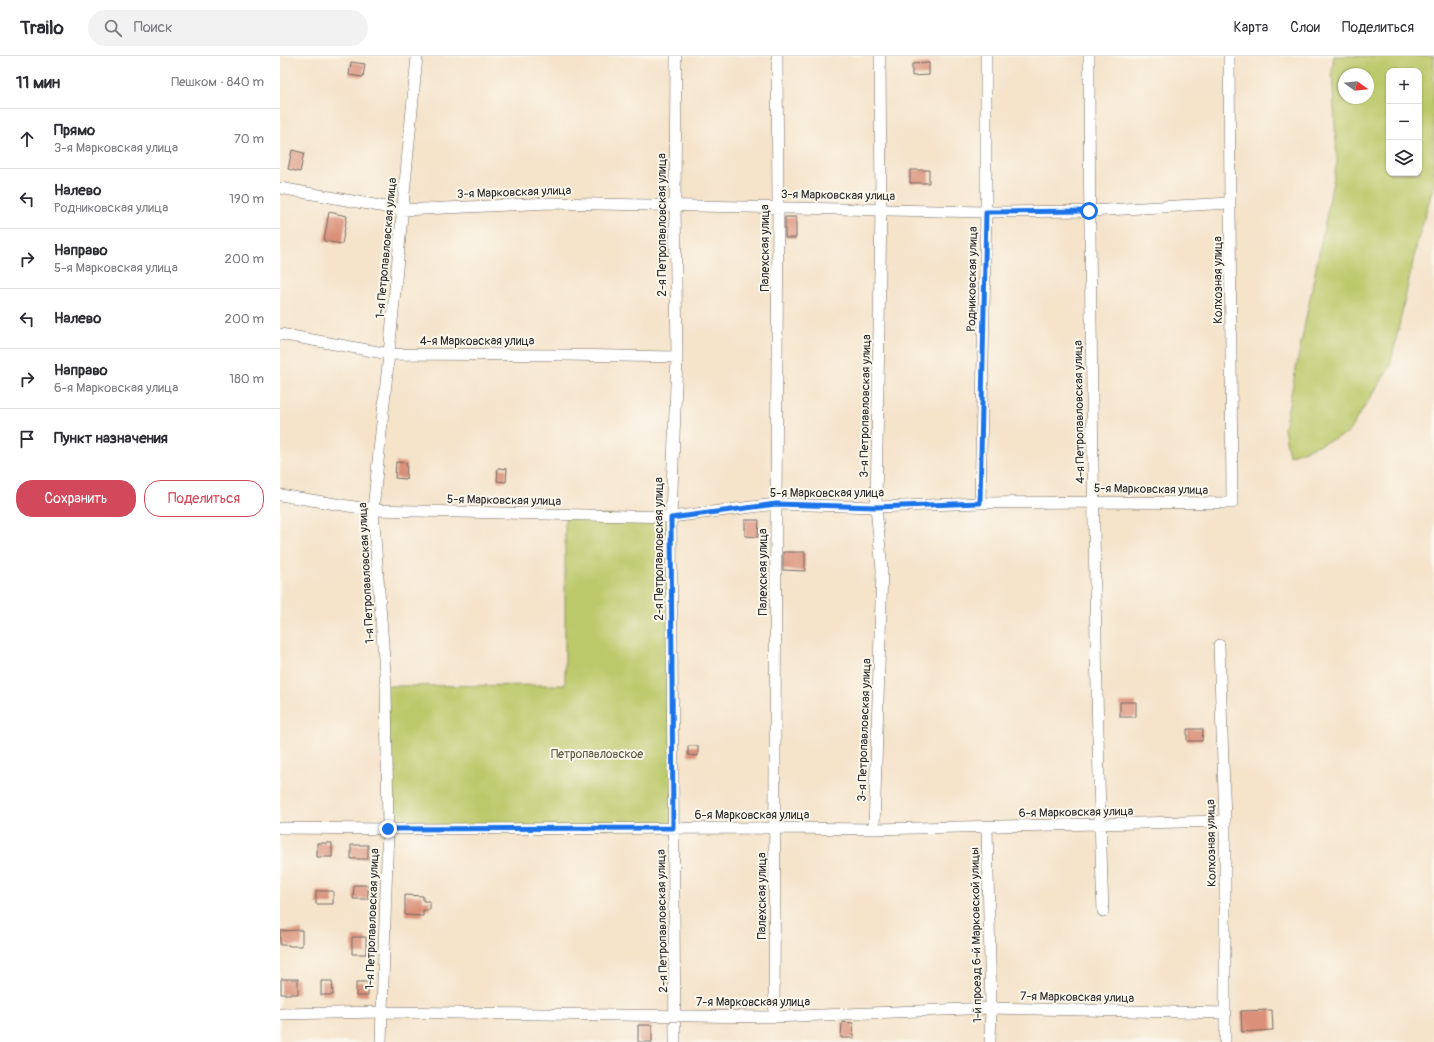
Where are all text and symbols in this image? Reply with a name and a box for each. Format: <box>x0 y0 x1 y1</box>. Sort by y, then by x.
search box <box>88 10 368 46</box>
text: Trailo <box>20 16 64 40</box>
icon: search <box>102 17 124 39</box>
text: Поиск <box>134 18 173 37</box>
text: Карта <box>1234 19 1268 36</box>
text: Слои <box>1290 19 1320 36</box>
text: Поделиться <box>1342 19 1414 36</box>
north arrow <box>1338 68 1374 104</box>
map controls <box>1386 68 1422 176</box>
button: + <box>1386 68 1422 104</box>
text: 11 мин <box>16 72 60 93</box>
text: Пешком · 840 m <box>171 74 264 90</box>
button: − <box>1386 104 1422 140</box>
text: Прямо <box>54 121 95 140</box>
icon: ahead <box>16 128 38 150</box>
text: 70 m <box>234 131 264 147</box>
text: 3-я Марковская улица <box>54 140 178 156</box>
button: layers <box>1386 140 1422 176</box>
street label: 2-я Петропавловская улица <box>655 153 670 297</box>
street label: 1-я Петропавловская улица <box>373 176 400 319</box>
text: Налево <box>54 181 101 200</box>
street label: 3-я Марковская улица <box>457 183 572 202</box>
street label: 3-я Марковская улица <box>781 187 896 204</box>
icon: left <box>16 188 38 210</box>
text: 190 m <box>229 191 264 207</box>
text: Родниковская улица <box>54 200 168 216</box>
route start <box>1080 202 1098 220</box>
street label: Палехская улица <box>758 204 773 292</box>
street label: Родниковская улица <box>964 226 981 332</box>
street label: Колхозная улица <box>1211 236 1226 324</box>
text: Направо <box>54 241 108 260</box>
icon: right <box>16 248 38 270</box>
text: 200 m <box>225 251 264 267</box>
text: 5-я Марковская улица <box>54 260 178 276</box>
icon: left <box>16 308 38 330</box>
text: Налево <box>54 309 101 328</box>
text: 200 m <box>225 311 264 327</box>
street label: 4-я Марковская улица <box>420 334 535 349</box>
street label: 3-я Петропавловская улица <box>857 334 874 478</box>
street label: 4-я Петропавловская улица <box>1071 340 1088 484</box>
text: Направо <box>54 361 108 380</box>
icon: right <box>16 368 38 390</box>
text: 180 m <box>229 371 264 387</box>
text: 6-я Марковская улица <box>54 380 178 396</box>
icon: arrive <box>16 428 38 450</box>
text: Пункт назначения <box>54 429 168 448</box>
street label: 2-я Петропавловская улица <box>652 477 667 621</box>
button: Сохранить <box>16 480 136 517</box>
button: Поделиться <box>144 480 264 517</box>
street label: 5-я Марковская улица <box>1094 481 1209 498</box>
street label: 5-я Марковская улица <box>770 486 885 501</box>
street label: 5-я Марковская улица <box>447 492 562 509</box>
street label: 1-я Петропавловская улица <box>355 501 378 644</box>
street label: Палехская улица <box>756 528 771 616</box>
street label: 3-я Петропавловская улица <box>854 658 875 802</box>
park label: Петропавловское <box>551 747 643 762</box>
street label: Колхозная улица <box>1203 799 1220 887</box>
street label: 6-я Марковская улица <box>1019 804 1134 821</box>
street label: 6-я Марковская улица <box>695 808 810 823</box>
route end <box>379 820 397 838</box>
street label: 1-й проезд 6-й Марковской улицы <box>967 847 986 1023</box>
street label: 1-я Петропавловская улица <box>363 848 382 990</box>
street label: 2-я Петропавловская улица <box>654 849 671 993</box>
street label: Палехская улица <box>755 852 770 940</box>
street label: 7-я Марковская улица <box>1020 989 1135 1006</box>
street label: 7-я Марковская улица <box>696 995 810 1010</box>

